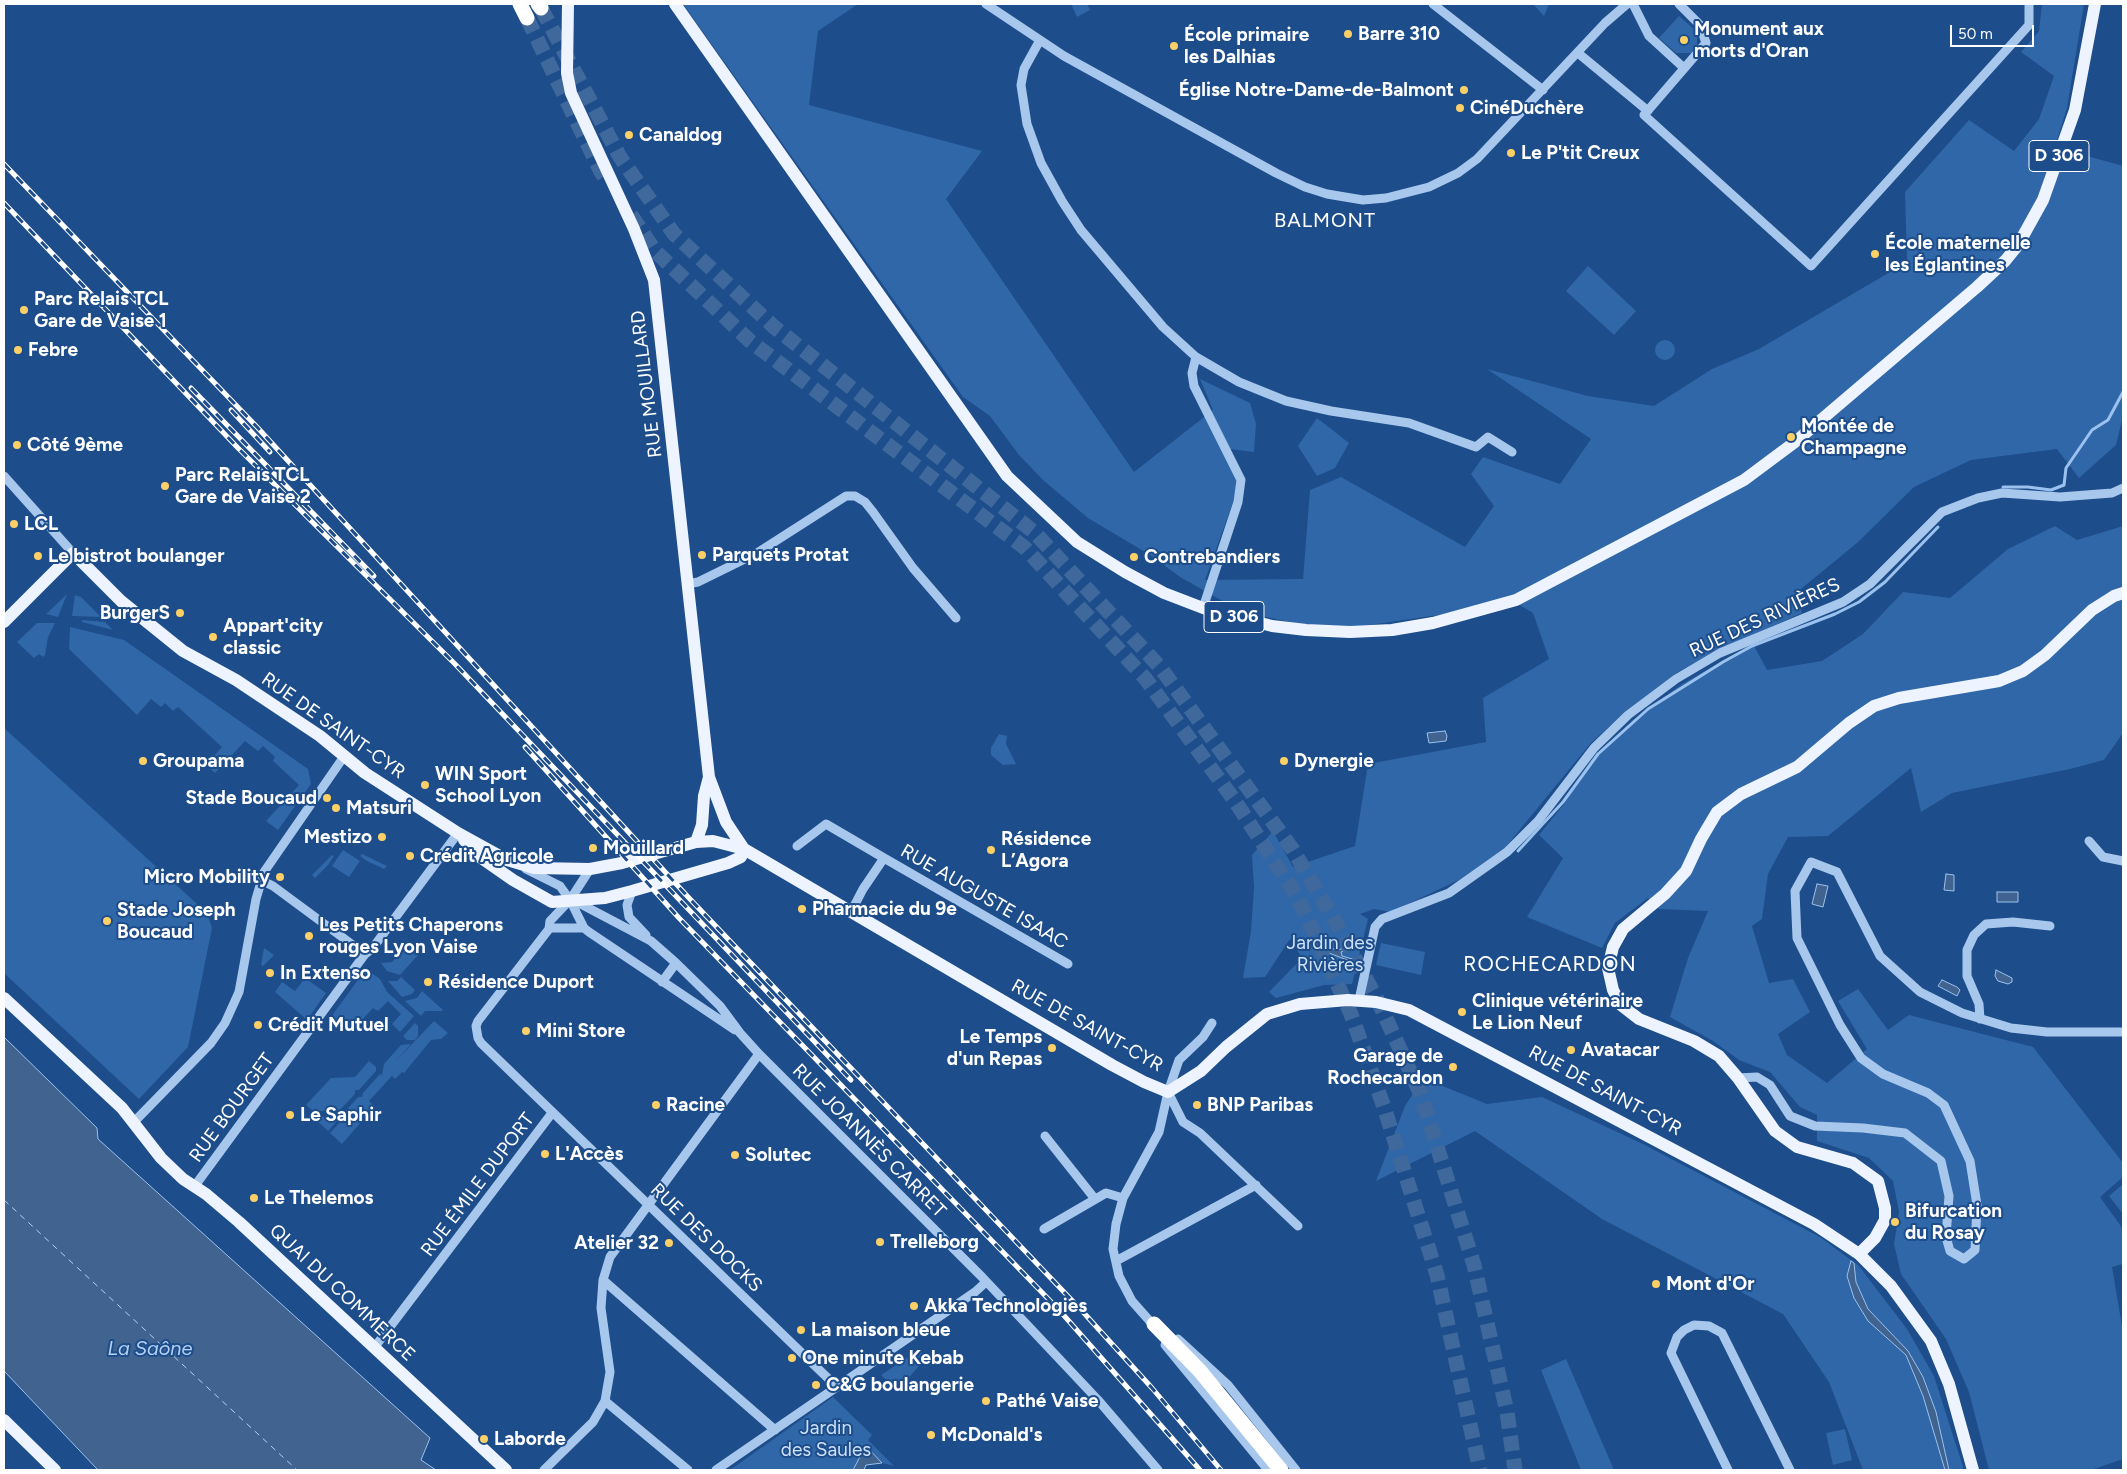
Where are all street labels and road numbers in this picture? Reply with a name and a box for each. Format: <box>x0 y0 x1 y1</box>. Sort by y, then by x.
road number: D 306 <box>2029 140 2089 172</box>
street label: RUE MOUILLARD <box>627 309 667 459</box>
street label: RUE DES RIVIÈRES <box>1686 573 1844 663</box>
road number: D 306 <box>1204 602 1264 632</box>
street label: RUE DE SAINT-CYR <box>257 668 409 784</box>
street label: RUE AUGUSTE ISAAC <box>896 840 1072 954</box>
street label: RUE DE SAINT-CYR <box>1007 975 1167 1077</box>
street label: RUE DE SAINT-CYR <box>1525 1041 1685 1141</box>
street label: RUE BOURGET <box>185 1049 279 1167</box>
street label: RUE JOANNÈS CARRET <box>787 1059 951 1223</box>
street label: RUE ÉMILE DUPORT <box>416 1109 540 1261</box>
street label: RUE DES DOCKS <box>645 1179 767 1297</box>
street label: QUAI DU COMMERCE <box>264 1220 420 1366</box>

